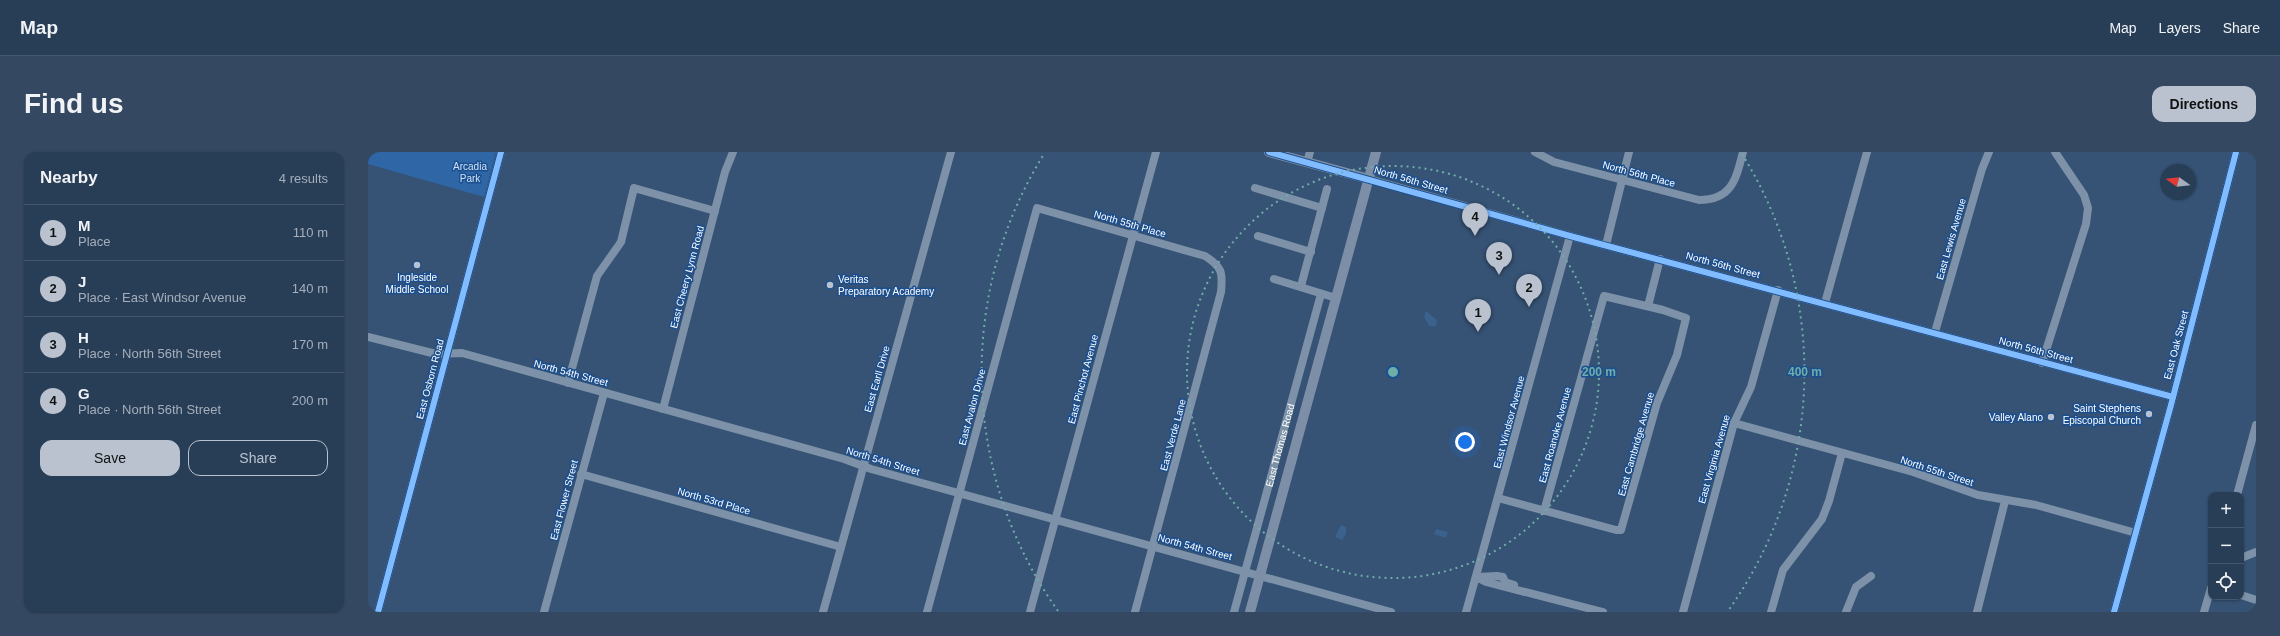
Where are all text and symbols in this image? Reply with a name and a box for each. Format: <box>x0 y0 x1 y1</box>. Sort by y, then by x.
text: Map <box>20 17 58 38</box>
text: Map <box>2109 20 2137 36</box>
text: Layers <box>2159 20 2201 36</box>
text: Share <box>2223 20 2260 36</box>
button: Directions <box>2152 86 2256 122</box>
text: Find us <box>24 88 124 119</box>
street label: North 56th Place <box>1602 159 1677 189</box>
park label: Arcadia Park <box>453 161 487 184</box>
street label: North 56th Street <box>1373 164 1449 196</box>
north arrow <box>2160 164 2196 200</box>
text: Nearby <box>40 168 98 187</box>
text: 4 results <box>279 171 328 186</box>
street label: East Lewis Avenue <box>1934 197 1968 281</box>
pin: 4 <box>1462 203 1488 236</box>
street label: North 55th Place <box>1093 208 1168 240</box>
text: M <box>78 217 91 234</box>
street label: East Cheery Lynn Road <box>668 224 706 330</box>
text: 1 <box>49 225 57 240</box>
text: 110 m <box>293 225 328 240</box>
text: Place <box>78 234 111 249</box>
pin: 3 <box>1486 242 1512 275</box>
street label: North 56th Street <box>1685 250 1761 280</box>
marker: Ingleside Middle School <box>412 260 422 270</box>
place label: Ingleside Middle School <box>386 272 448 295</box>
text: J <box>78 273 86 290</box>
place label: Veritas Preparatory Academy <box>838 274 934 297</box>
pin: 2 <box>1516 274 1542 307</box>
marker: Veritas Preparatory Academy <box>825 280 835 290</box>
text: 2 <box>49 281 57 296</box>
text: 140 m <box>292 281 328 296</box>
text: Place · East Windsor Avenue <box>78 290 246 305</box>
pin: 1 <box>1465 299 1491 332</box>
street label: East Oak Street <box>2162 309 2191 381</box>
text: H <box>78 329 89 346</box>
street label: East Pinchot Avenue <box>1066 333 1100 425</box>
street label: North 56th Street <box>1998 335 2074 365</box>
text: 3 <box>49 337 57 352</box>
text: 170 m <box>292 337 328 352</box>
street label: East Osborn Road <box>414 338 446 420</box>
street label: East Earll Drive <box>862 344 892 414</box>
text: Place · North 56th Street <box>78 346 221 361</box>
street label: North 54th Street <box>533 358 609 388</box>
centre of rings <box>1386 365 1400 379</box>
text: 200 m <box>1582 365 1616 379</box>
text: 400 m <box>1788 365 1822 379</box>
street label: East Avalon Drive <box>956 367 988 446</box>
street label: East Windsor Avenue <box>1491 374 1527 470</box>
text: G <box>78 385 90 402</box>
street label: East Roanoke Avenue <box>1537 385 1573 484</box>
street label: East Cambridge Avenue <box>1616 390 1656 497</box>
text: 4 <box>49 393 57 408</box>
text: 200 m <box>292 393 328 408</box>
street label: East Verde Lane <box>1158 397 1188 472</box>
text: Place · North 56th Street <box>78 402 221 417</box>
street label: East Thomas Road <box>1263 402 1296 488</box>
place label: Saint Stephens Episcopal Church <box>2063 403 2141 426</box>
marker: Saint Stephens Episcopal Church <box>2144 409 2154 419</box>
place label: Valley Alano <box>1989 412 2043 423</box>
marker: Valley Alano <box>2046 412 2056 422</box>
street label: East Virginia Avenue <box>1696 413 1732 505</box>
your location <box>1455 432 1475 452</box>
button: Save <box>40 440 180 476</box>
button: Share <box>188 440 328 476</box>
street label: North 54th Street <box>845 445 921 477</box>
street label: North 55th Street <box>1899 454 1975 488</box>
street label: East Flower Street <box>548 459 580 541</box>
street label: North 53rd Place <box>676 485 752 517</box>
map controls <box>2208 492 2244 600</box>
button: + <box>2208 492 2244 528</box>
button: − <box>2208 528 2244 564</box>
street label: North 54th Street <box>1157 532 1233 562</box>
button: locate <box>2208 564 2244 600</box>

